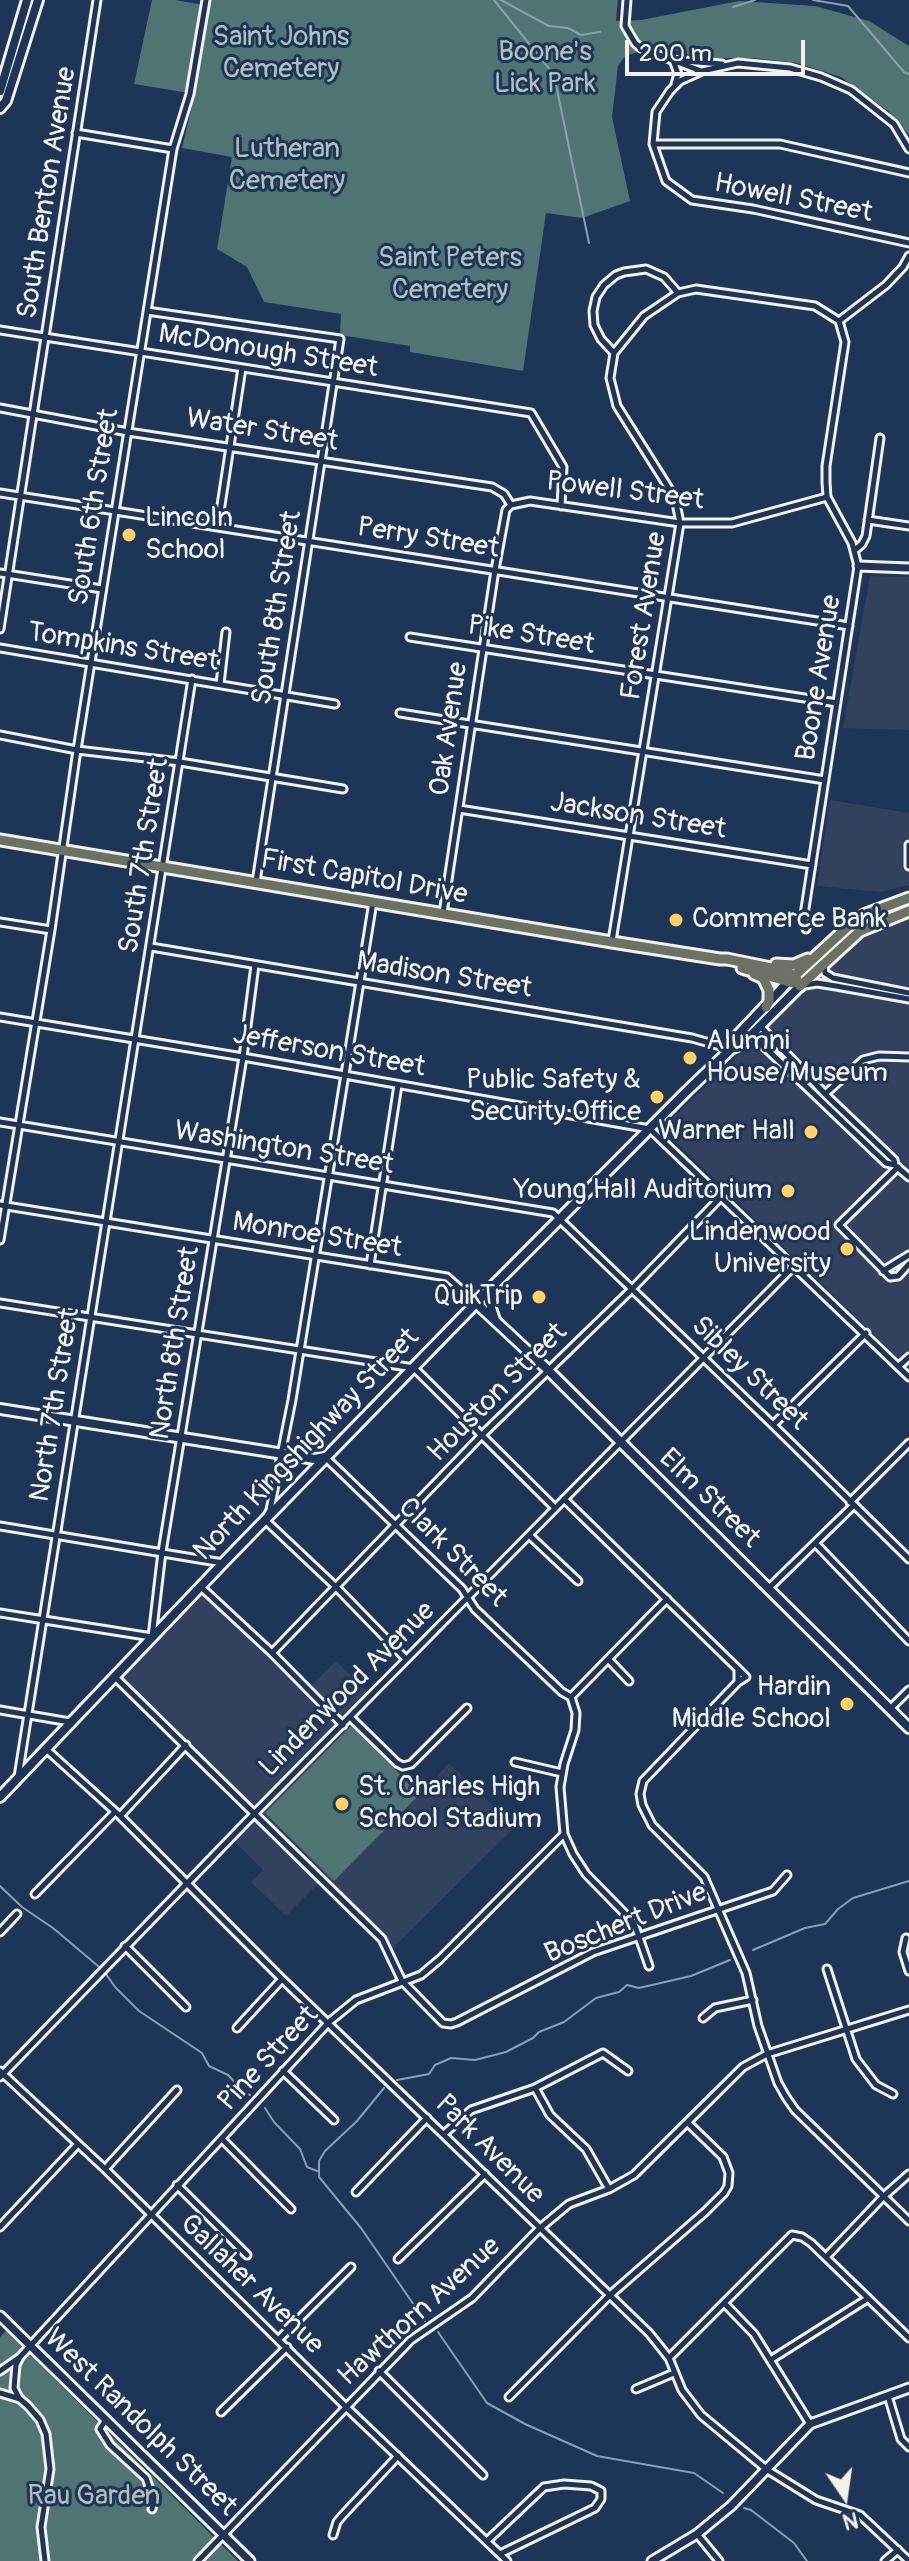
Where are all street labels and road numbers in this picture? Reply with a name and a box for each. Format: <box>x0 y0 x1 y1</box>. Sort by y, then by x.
street label: South Benton Avenue <box>11 65 85 321</box>
street label: Howell Street <box>711 167 875 231</box>
street label: McDonough Street <box>156 318 380 386</box>
street label: Water Street <box>184 402 340 460</box>
street label: South 6th Street <box>63 406 127 608</box>
street label: Powell Street <box>544 466 706 518</box>
street label: South 8th Street <box>246 508 310 708</box>
street label: Perry Street <box>355 511 501 567</box>
street label: Forest Avenue <box>615 530 675 702</box>
street label: Boone Avenue <box>790 593 850 763</box>
street label: Pike Street <box>465 609 597 663</box>
street label: Tompkins Street <box>25 616 221 680</box>
street label: Oak Avenue <box>424 660 476 798</box>
street label: South 7th Street <box>113 756 177 956</box>
street label: Jackson Street <box>548 787 728 847</box>
street label: First Capitol Drive <box>258 843 470 913</box>
street label: Madison Street <box>354 946 534 1006</box>
street label: Jefferson Street <box>230 1019 428 1085</box>
street label: Washington Street <box>172 1115 396 1183</box>
street label: Monroe Street <box>230 1206 404 1266</box>
street label: North 8th Street <box>144 1244 208 1442</box>
street label: North 7th Street <box>24 1306 88 1504</box>
street label: Sibley Street <box>684 1310 814 1438</box>
street label: Houston Street <box>421 1316 575 1470</box>
street label: North Kingshighway Street <box>187 1322 427 1568</box>
street label: Elm Street <box>651 1442 767 1556</box>
street label: Clark Street <box>390 1491 514 1615</box>
street label: Lindenwood Avenue <box>253 1595 443 1785</box>
street label: Boschert Drive <box>540 1876 712 1972</box>
street label: Pine Street <box>212 1999 326 2119</box>
street label: Park Avenue <box>427 2088 551 2212</box>
street label: Gallaher Avenue <box>172 2208 330 2362</box>
street label: Hawthorn Avenue <box>332 2230 508 2394</box>
street label: West Randolph Street <box>37 2322 243 2524</box>

